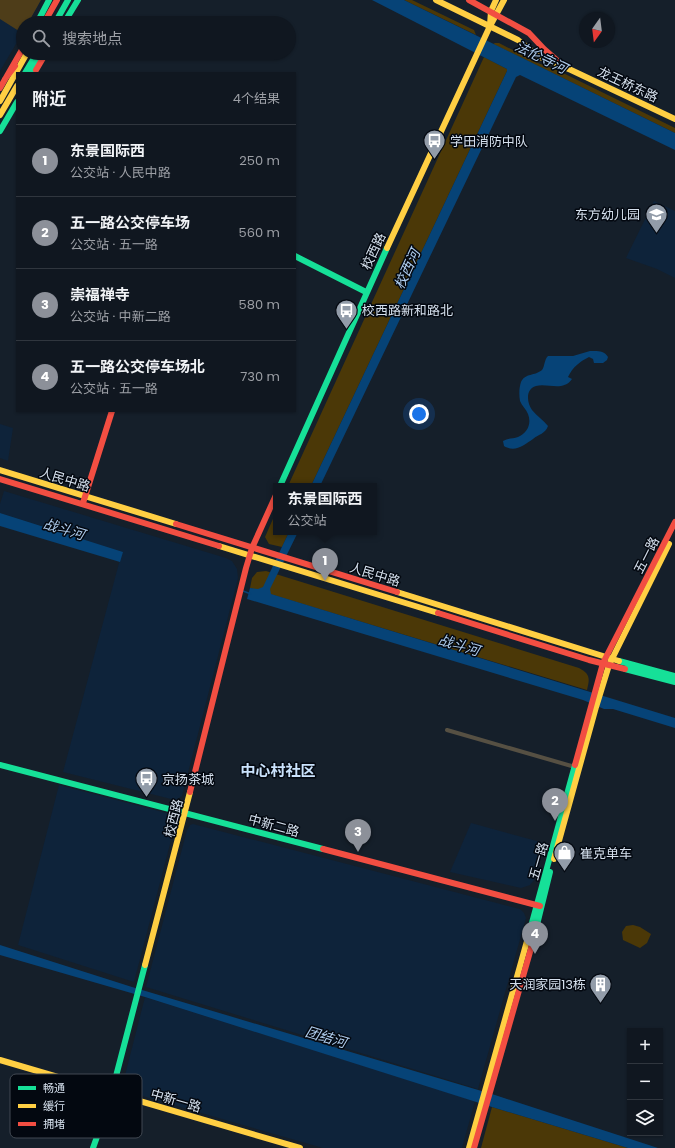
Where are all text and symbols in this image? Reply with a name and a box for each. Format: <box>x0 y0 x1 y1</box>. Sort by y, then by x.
north arrow <box>579 12 615 48</box>
search box <box>16 16 296 60</box>
icon: search <box>30 27 52 49</box>
text: 搜索地点 <box>62 28 122 49</box>
water label: 法伦寺河 <box>511 36 573 80</box>
street label: 龙王桥东路 <box>594 62 661 107</box>
text: 附近 <box>32 87 66 111</box>
text: 4个结果 <box>233 89 280 108</box>
bus stop icon: 学田消防中队 <box>422 128 448 161</box>
place label: 学田消防中队 <box>450 132 528 151</box>
text: 东景国际西 <box>70 140 145 161</box>
text: 1 <box>43 151 47 170</box>
text: 250 m <box>239 151 280 170</box>
text: 公交站 · 人民中路 <box>70 163 171 182</box>
school or university icon: 东方幼儿园 <box>643 201 669 234</box>
place label: 东方幼儿园 <box>575 205 640 224</box>
text: 五一路公交停车场 <box>70 212 190 233</box>
text: 2 <box>41 223 49 242</box>
text: 560 m <box>239 223 280 242</box>
street label: 校西路 <box>357 230 390 273</box>
text: 公交站 · 五一路 <box>70 235 158 254</box>
water label: 校西河 <box>389 243 426 292</box>
text: 崇福禅寺 <box>70 284 130 305</box>
text: 3 <box>41 295 49 314</box>
text: 580 m <box>239 295 280 314</box>
bus stop icon: 校西路新和路北 <box>333 297 359 330</box>
place label: 校西路新和路北 <box>362 301 453 320</box>
text: 公交站 · 中新二路 <box>70 307 171 326</box>
text: 五一路公交停车场北 <box>70 356 205 377</box>
text: 4 <box>41 367 49 386</box>
text: 730 m <box>240 367 280 386</box>
text: 公交站 · 五一路 <box>70 379 158 398</box>
your location <box>409 404 429 424</box>
street label: 人民中路 <box>37 463 93 496</box>
popup <box>273 483 377 535</box>
text: 东景国际西 <box>287 488 363 509</box>
text: 公交站 <box>287 511 327 530</box>
water label: 战斗河 <box>41 513 90 546</box>
street label: 五一路 <box>629 534 664 577</box>
pin: 1 <box>312 548 338 581</box>
street label: 人民中路 <box>347 558 403 591</box>
water label: 战斗河 <box>436 629 485 662</box>
district label: 中心村社区 <box>240 760 316 781</box>
bus stop icon: 京扬茶城 <box>134 766 160 799</box>
place label: 京扬茶城 <box>162 770 214 789</box>
pin: 2 <box>542 788 568 821</box>
street label: 校西路 <box>160 797 187 839</box>
street label: 中新二路 <box>246 810 301 841</box>
pin: 3 <box>345 819 371 852</box>
street label: 五一路 <box>524 840 553 883</box>
shop icon: 崔克单车 <box>552 840 578 873</box>
place label: 崔克单车 <box>580 844 632 863</box>
pin: 4 <box>522 921 548 954</box>
building icon: 天润家园13栋 <box>588 971 614 1004</box>
place label: 天润家园13栋 <box>509 975 586 994</box>
water label: 团结河 <box>303 1021 352 1054</box>
map controls <box>627 1028 663 1136</box>
button: + <box>627 1028 663 1064</box>
button: − <box>627 1064 663 1100</box>
legend <box>10 1074 142 1138</box>
text: 畅通 <box>43 1080 65 1096</box>
street label: 中新一路 <box>148 1084 203 1117</box>
text: 缓行 <box>43 1098 65 1114</box>
button: layers <box>627 1100 663 1136</box>
text: 拥堵 <box>43 1116 65 1132</box>

